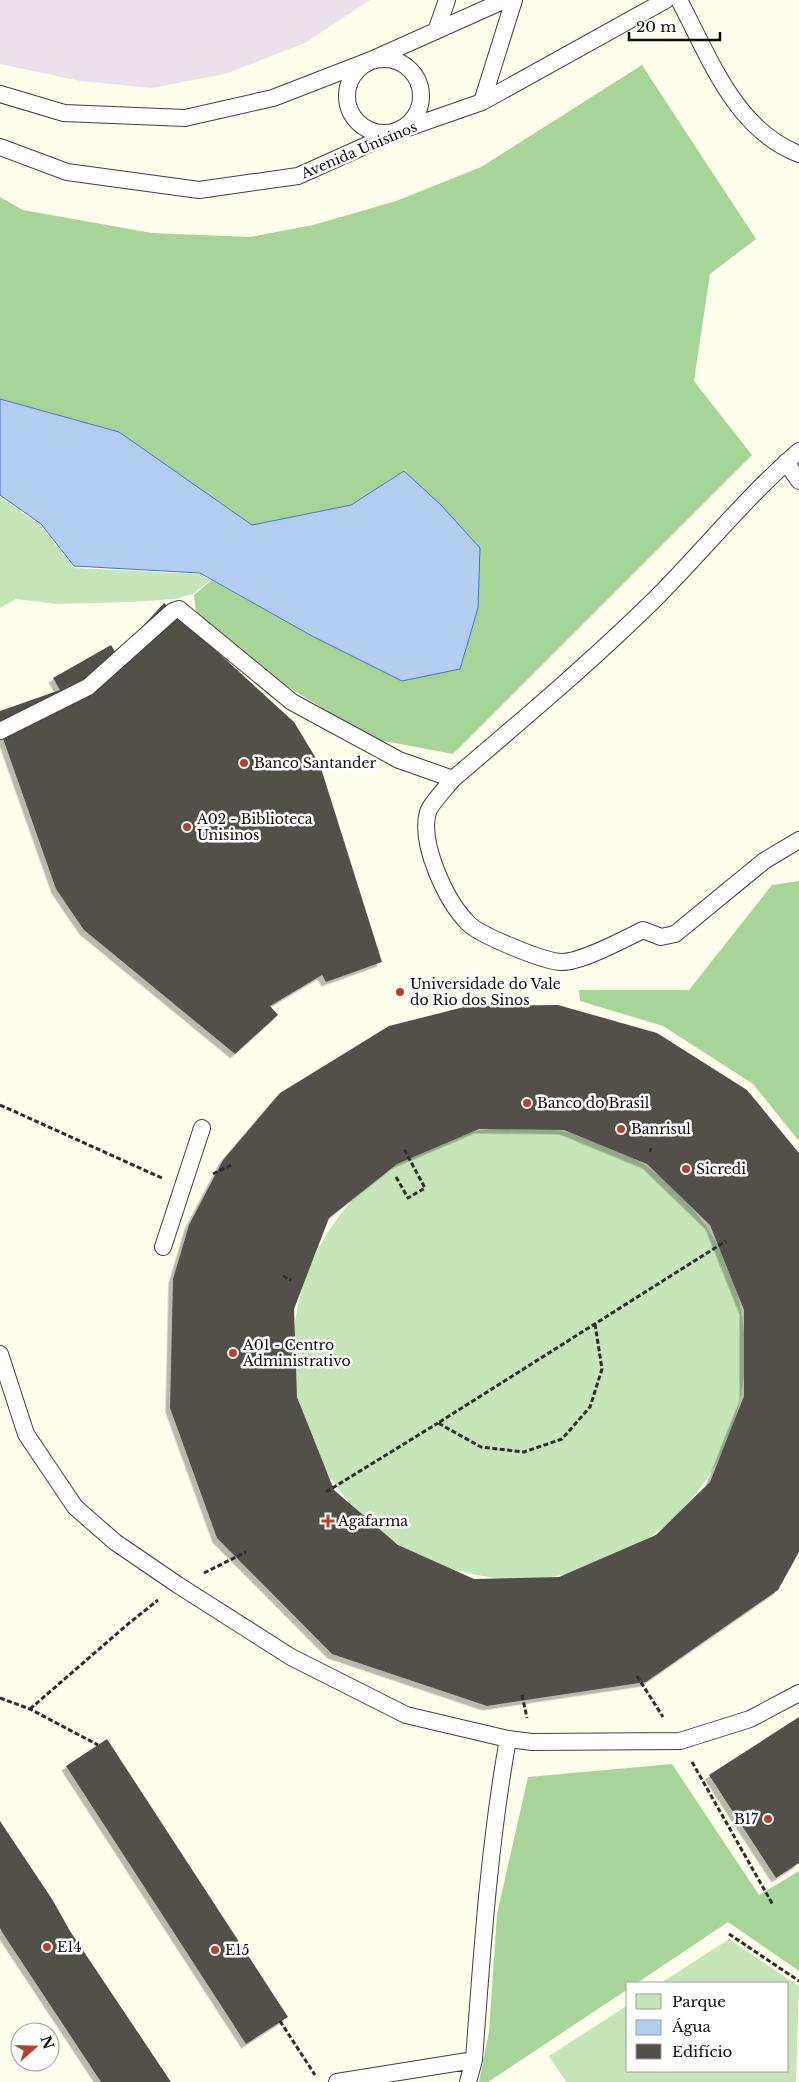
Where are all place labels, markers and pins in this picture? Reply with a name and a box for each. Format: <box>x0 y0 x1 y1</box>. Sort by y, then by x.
place label: Banco Santander <box>254 754 376 772</box>
marker: Banco Santander <box>238 757 250 769</box>
place label: A02 - Biblioteca Unisinos <box>196 810 313 844</box>
marker: A02 - Biblioteca Unisinos <box>181 821 193 833</box>
place label: Universidade do Vale do Rio dos Sinos <box>410 975 561 1009</box>
marker: Universidade do Vale do Rio dos Sinos <box>394 986 406 998</box>
place label: Banco do Brasil <box>537 1094 650 1112</box>
marker: Banco do Brasil <box>521 1097 533 1109</box>
place label: Banrisul <box>631 1120 691 1138</box>
marker: Banrisul <box>615 1123 627 1135</box>
place label: Sicredi <box>696 1160 746 1178</box>
marker: Sicredi <box>680 1163 692 1175</box>
place label: A01 - Centro Administrativo <box>242 1336 351 1370</box>
marker: A01 - Centro Administrativo <box>227 1347 239 1359</box>
place label: Agafarma <box>337 1512 408 1530</box>
marker: Agafarma <box>322 1515 334 1527</box>
place label: B17 <box>734 1810 759 1828</box>
marker: B17 <box>762 1813 774 1825</box>
place label: E14 <box>57 1938 82 1956</box>
marker: E14 <box>41 1941 53 1953</box>
place label: E15 <box>225 1941 249 1959</box>
marker: E15 <box>209 1944 221 1956</box>

